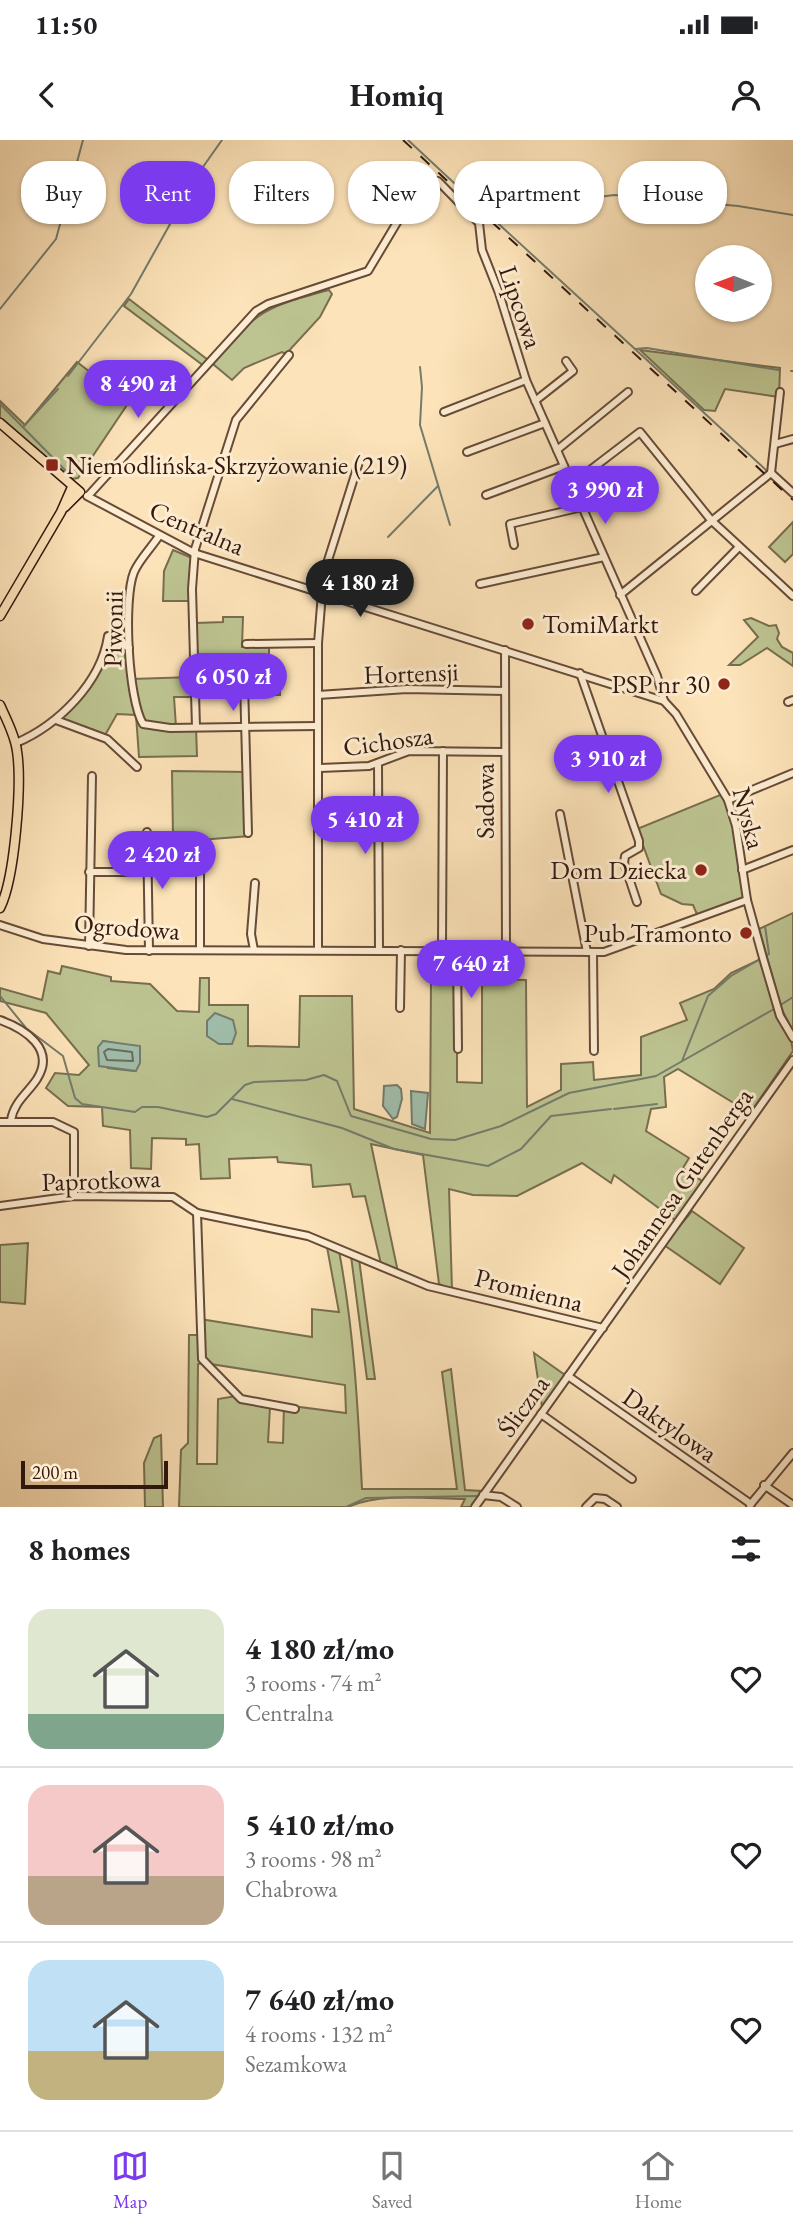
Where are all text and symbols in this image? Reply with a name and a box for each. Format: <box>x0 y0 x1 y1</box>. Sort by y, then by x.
text: 11:50 <box>35 8 97 42</box>
text: Homiq <box>349 74 444 116</box>
icon: back <box>28 76 66 114</box>
icon: person <box>727 76 765 114</box>
chip: Buy <box>21 161 106 224</box>
chip: Rent <box>120 161 215 224</box>
chip: Filters <box>229 161 334 224</box>
chip: New <box>348 161 440 224</box>
chip: Apartment <box>454 161 604 224</box>
chip: House <box>618 161 727 224</box>
north arrow <box>695 245 772 322</box>
map controls <box>695 245 772 322</box>
street label: Lipcowa <box>491 261 551 353</box>
pin: 8 490 zł <box>66 360 210 420</box>
text: 8 490 zł <box>100 368 176 398</box>
place label: Niemodlińska-Skrzyżowanie (219) <box>66 448 407 482</box>
marker: Niemodlińska-Skrzyżowanie (219) <box>44 457 60 473</box>
pin: 3 990 zł <box>533 466 677 526</box>
text: 3 990 zł <box>567 474 643 504</box>
street label: Centralna <box>144 493 250 563</box>
pin: 4 180 zł <box>288 560 432 619</box>
text: 4 180 zł <box>322 567 398 597</box>
street label: Piwonii <box>95 590 131 668</box>
place label: TomiMarkt <box>542 607 658 641</box>
marker: TomiMarkt <box>520 616 536 632</box>
pin: 6 050 zł <box>161 654 305 713</box>
street label: Hortensji <box>363 654 459 692</box>
text: 6 050 zł <box>195 661 271 691</box>
place label: PSP nr 30 <box>611 667 710 701</box>
marker: PSP nr 30 <box>716 676 732 692</box>
street label: Cichosza <box>341 718 436 764</box>
pin: 3 910 zł <box>536 736 680 795</box>
text: 3 910 zł <box>570 743 646 773</box>
street label: Sadowa <box>468 762 502 839</box>
street label: Nyska <box>724 783 774 853</box>
pin: 5 410 zł <box>293 796 437 856</box>
text: 5 410 zł <box>327 804 403 834</box>
pin: 2 420 zł <box>90 832 234 891</box>
text: 2 420 zł <box>124 839 200 869</box>
place label: Dom Dziecka <box>550 853 688 887</box>
marker: Dom Dziecka <box>693 862 709 878</box>
street label: Ogrodowa <box>73 906 182 948</box>
place label: Pub Tramonto <box>584 916 732 950</box>
marker: Pub Tramonto <box>738 925 754 941</box>
pin: 7 640 zł <box>399 940 543 1000</box>
text: 7 640 zł <box>433 948 509 978</box>
street label: Johannesa Gutenberga <box>602 1080 761 1287</box>
street label: Paprotkowa <box>41 1161 162 1199</box>
street label: Promienna <box>471 1260 587 1320</box>
street label: Śliczna <box>489 1368 557 1444</box>
street label: Daktylowa <box>616 1380 725 1470</box>
scale bar <box>21 1458 168 1490</box>
text: 200 m <box>32 1460 78 1485</box>
text: 8 homes <box>28 1530 130 1569</box>
icon: filters <box>727 1530 765 1568</box>
text: 4 180 zł/mo <box>245 1629 394 1668</box>
icon: home <box>84 1637 168 1721</box>
icon: heart <box>727 1660 765 1698</box>
text: 3 rooms · 74 m² <box>245 1668 382 1698</box>
text: Centralna <box>245 1698 333 1728</box>
text: 5 410 zł/mo <box>245 1805 394 1844</box>
icon: home <box>84 1813 168 1897</box>
icon: heart <box>727 1836 765 1874</box>
text: 3 rooms · 98 m² <box>245 1844 382 1874</box>
text: Chabrowa <box>245 1874 338 1904</box>
text: 7 640 zł/mo <box>245 1980 394 2019</box>
icon: home <box>84 1988 168 2072</box>
icon: heart <box>727 2011 765 2049</box>
text: 4 rooms · 132 m² <box>245 2019 393 2049</box>
text: Sezamkowa <box>245 2049 347 2079</box>
tab: Map <box>111 2147 149 2214</box>
tab: Saved <box>372 2147 412 2214</box>
tab: Home <box>635 2147 682 2214</box>

